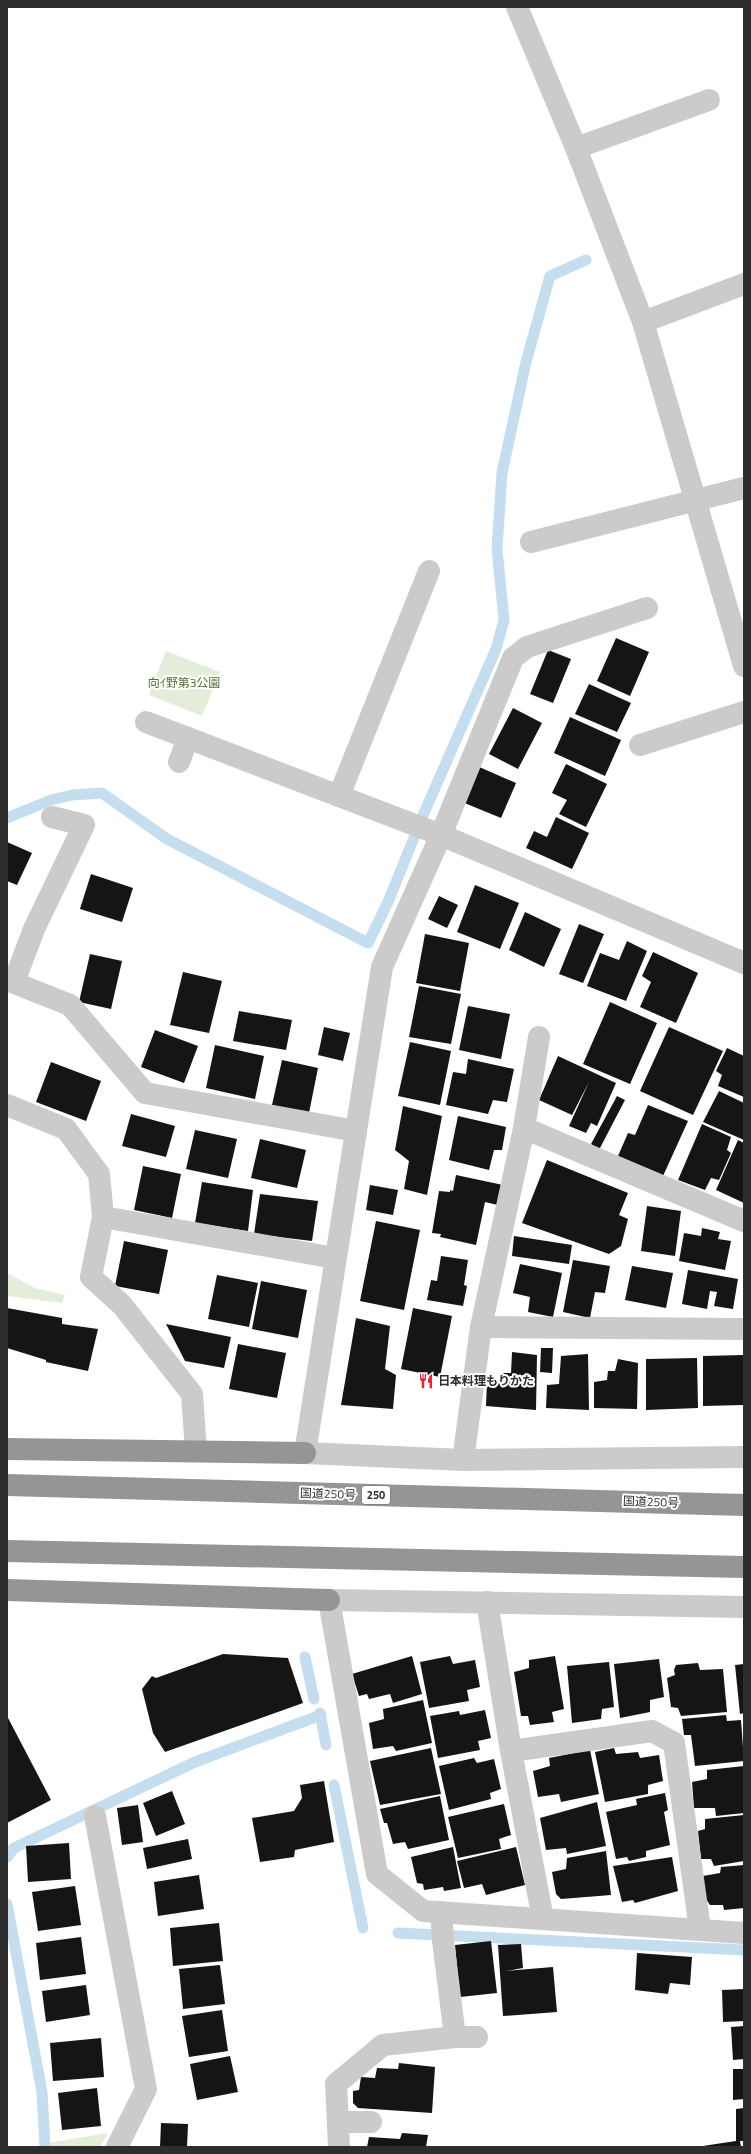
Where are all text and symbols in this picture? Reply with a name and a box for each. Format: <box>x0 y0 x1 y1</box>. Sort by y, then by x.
park label: 向ｲ野第3公園 <box>148 673 220 692</box>
place label: 日本料理もりかた <box>438 1371 534 1390</box>
restaurant icon: 日本料理もりかた <box>417 1372 435 1390</box>
street label: 国道250号 <box>300 1483 356 1504</box>
road number: 250 <box>362 1486 390 1504</box>
street label: 国道250号 <box>623 1491 679 1512</box>

